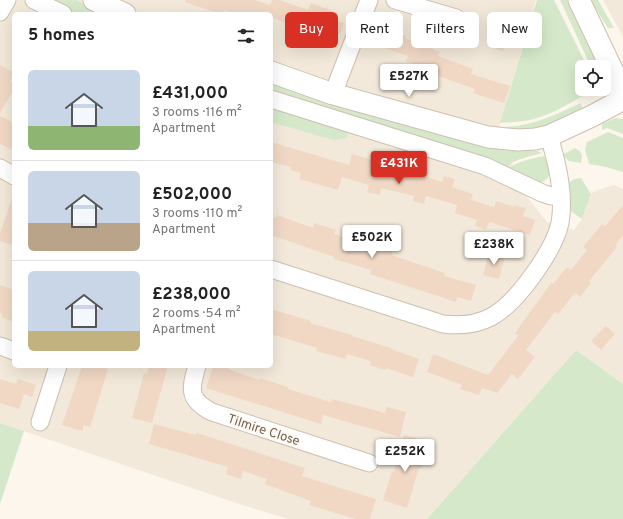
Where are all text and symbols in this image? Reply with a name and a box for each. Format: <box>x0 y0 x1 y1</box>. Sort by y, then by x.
chip: Buy <box>285 12 338 48</box>
chip: Rent <box>346 12 403 48</box>
chip: Filters <box>411 12 479 48</box>
chip: New <box>487 12 542 48</box>
text: 5 homes <box>28 25 95 47</box>
icon: filters <box>235 25 257 47</box>
map controls <box>575 60 611 96</box>
button: locate <box>575 60 611 96</box>
pin: £527K <box>381 64 437 98</box>
text: £527K <box>389 69 429 85</box>
text: £431,000 <box>152 83 228 105</box>
icon: home <box>60 86 108 134</box>
text: 3 rooms · 116 m² <box>152 105 242 121</box>
text: Apartment <box>152 121 215 137</box>
pin: £431K <box>371 151 427 185</box>
text: £431K <box>380 156 418 172</box>
text: £502,000 <box>152 184 232 206</box>
icon: home <box>60 187 108 235</box>
text: 3 rooms · 110 m² <box>152 206 242 222</box>
text: Apartment <box>152 222 215 238</box>
pin: £502K <box>344 225 400 259</box>
text: £502K <box>351 230 393 246</box>
pin: £238K <box>466 232 522 266</box>
text: £238K <box>474 237 514 253</box>
text: £238,000 <box>152 284 231 306</box>
icon: home <box>60 287 108 335</box>
text: 2 rooms · 54 m² <box>152 306 241 322</box>
text: Apartment <box>152 322 215 338</box>
street label: Tilmire Close <box>225 412 302 450</box>
pin: £252K <box>377 439 433 473</box>
text: £252K <box>385 444 425 460</box>

